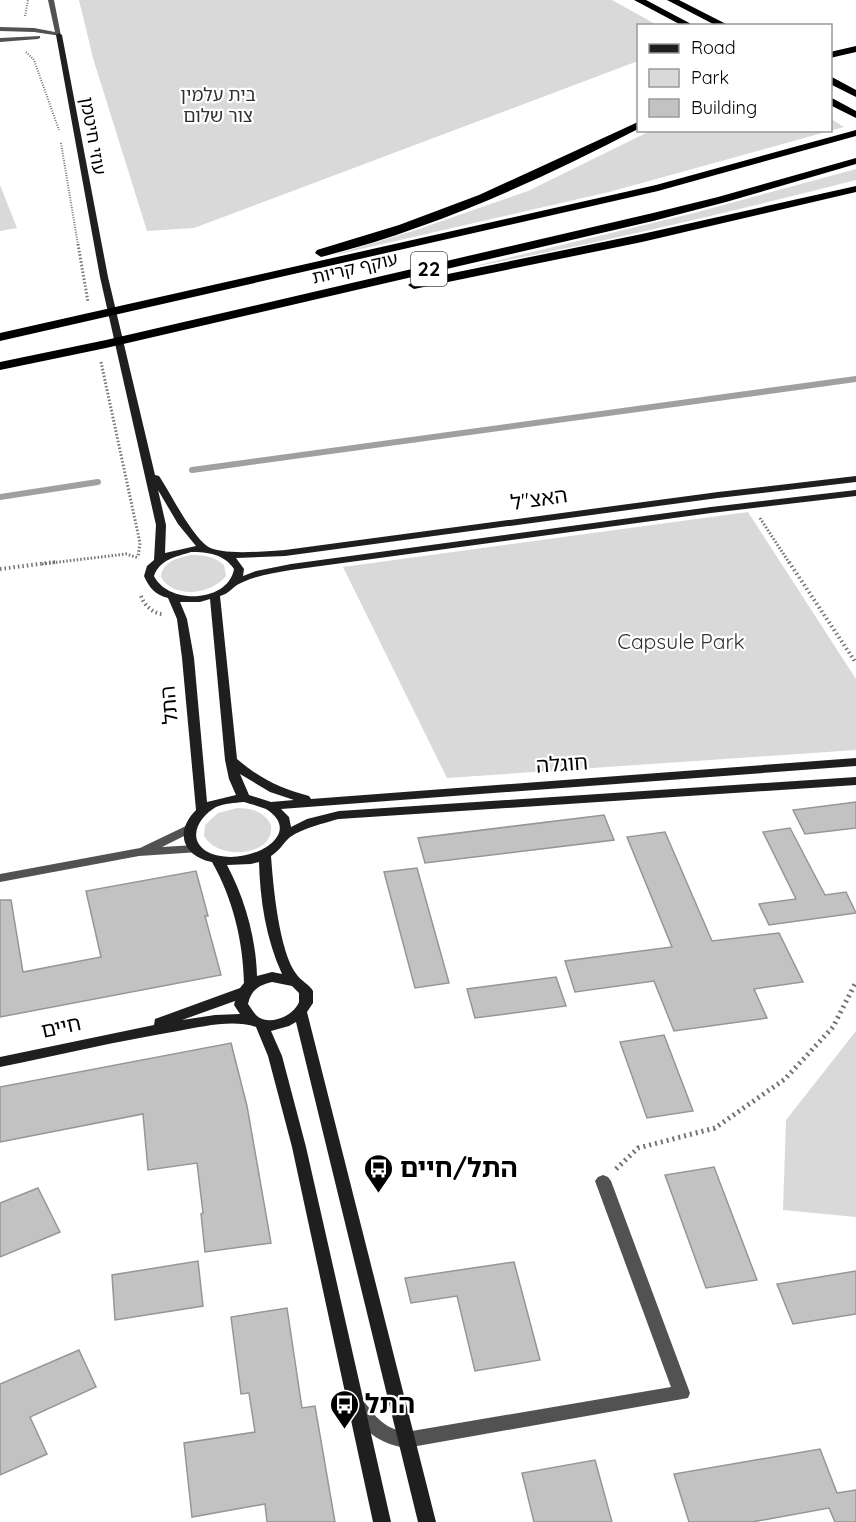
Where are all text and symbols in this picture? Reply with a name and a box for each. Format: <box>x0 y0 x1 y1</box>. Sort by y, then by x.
legend <box>637 24 832 132</box>
text: Road <box>691 36 736 59</box>
text: Park <box>691 66 729 89</box>
park label: בית עלמין צור שלום <box>180 83 256 127</box>
street label: עוזי חיטמן <box>75 95 112 177</box>
text: Building <box>691 96 757 119</box>
street label: עוקף קריות <box>310 246 400 289</box>
road number: 22 <box>411 252 447 286</box>
street label: האצ"ל <box>509 481 569 515</box>
park label: Capsule Park <box>617 628 745 654</box>
street label: התל <box>153 685 183 725</box>
street label: חוגלה <box>535 748 589 778</box>
street label: חיים <box>39 1009 83 1043</box>
place label: התל/חיים <box>400 1151 518 1184</box>
bus stop icon: התל/חיים <box>363 1152 395 1194</box>
place label: התל <box>365 1387 415 1420</box>
bus stop icon: התל <box>328 1388 360 1430</box>

